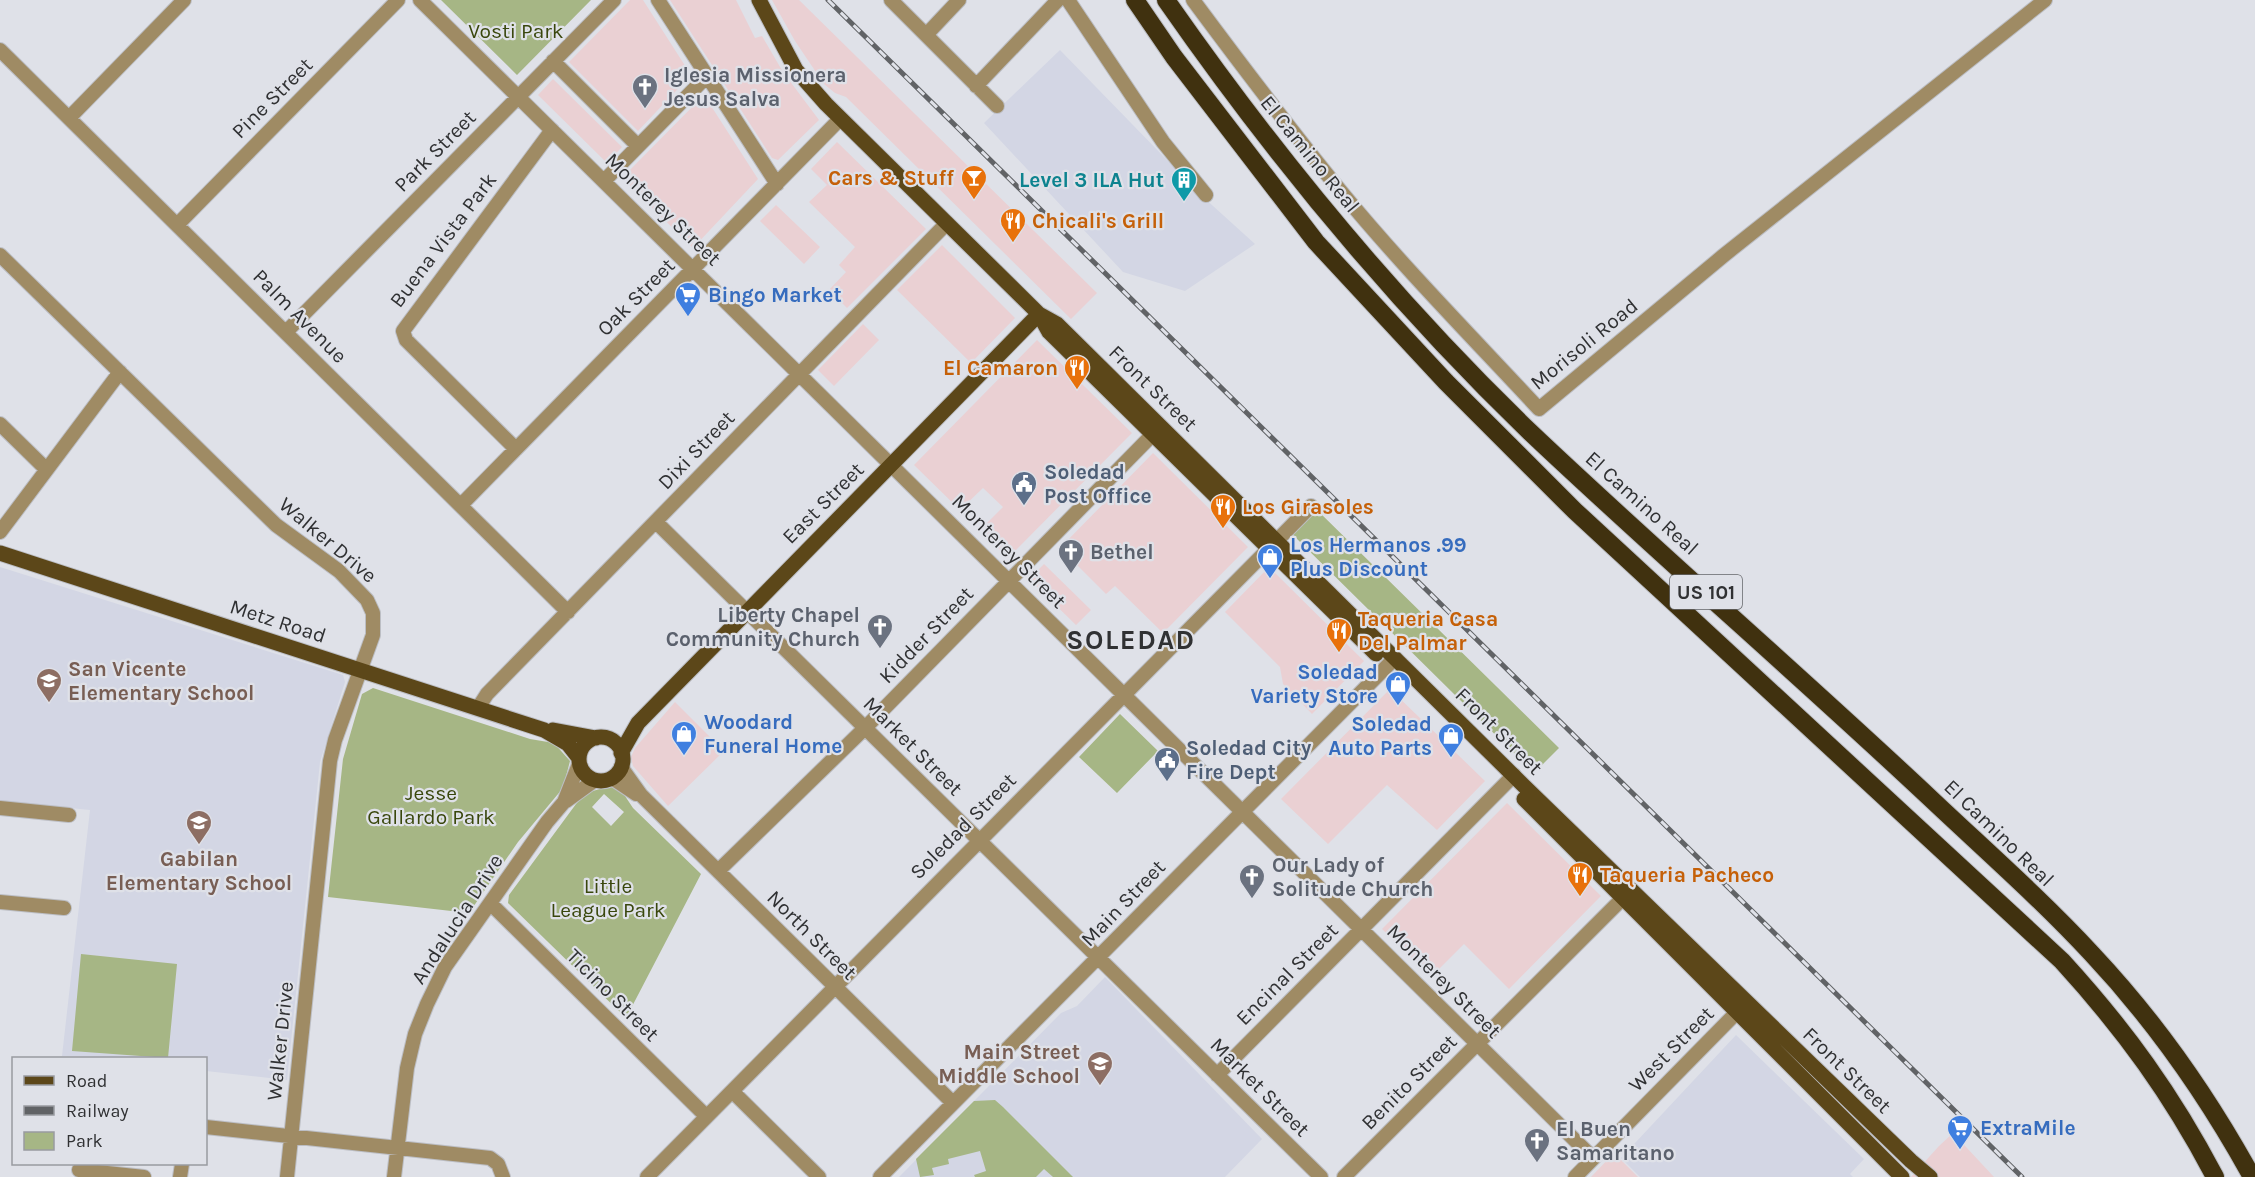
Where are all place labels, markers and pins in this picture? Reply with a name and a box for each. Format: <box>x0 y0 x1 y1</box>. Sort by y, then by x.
place label: Iglesia Missionera Jesus Salva <box>664 63 847 111</box>
church icon: Iglesia Missionera Jesus Salva <box>630 72 660 110</box>
bar icon: Cars & Stuff <box>959 163 989 201</box>
building icon: Level 3 ILA Hut <box>1169 165 1199 203</box>
place label: Cars & Stuff <box>828 166 954 190</box>
place label: Level 3 ILA Hut <box>1019 168 1164 192</box>
restaurant icon: Chicali's Grill <box>998 206 1028 244</box>
place label: Chicali's Grill <box>1032 209 1164 233</box>
supermarket icon: Bingo Market <box>673 280 703 318</box>
place label: Bingo Market <box>708 283 842 307</box>
restaurant icon: El Camaron <box>1062 353 1092 391</box>
place label: El Camaron <box>943 356 1058 380</box>
place label: Soledad Post Office <box>1044 460 1152 508</box>
public building icon: Soledad Post Office <box>1009 469 1039 507</box>
restaurant icon: Los Girasoles <box>1208 492 1238 530</box>
place label: Los Girasoles <box>1242 495 1374 519</box>
place label: Los Hermanos .99 Plus Discount <box>1290 533 1467 581</box>
church icon: Bethel <box>1056 537 1086 575</box>
place label: Bethel <box>1090 540 1154 564</box>
shop icon: Los Hermanos .99 Plus Discount <box>1255 542 1285 580</box>
place label: Liberty Chapel Community Church <box>666 603 860 651</box>
place label: Taqueria Casa Del Palmar <box>1358 607 1498 655</box>
church icon: Liberty Chapel Community Church <box>865 612 895 650</box>
restaurant icon: Taqueria Casa Del Palmar <box>1324 616 1354 654</box>
place label: San Vicente Elementary School <box>68 657 254 705</box>
place label: Soledad Variety Store <box>1251 660 1378 708</box>
school or university icon: San Vicente Elementary School <box>34 666 64 704</box>
shop icon: Soledad Variety Store <box>1383 669 1413 707</box>
place label: Woodard Funeral Home <box>704 710 842 758</box>
place label: Soledad Auto Parts <box>1328 712 1432 760</box>
shop icon: Woodard Funeral Home <box>669 719 699 757</box>
shop icon: Soledad Auto Parts <box>1436 721 1466 759</box>
place label: Soledad City Fire Dept <box>1186 736 1312 784</box>
public building icon: Soledad City Fire Dept <box>1152 745 1182 783</box>
school or university icon: Gabilan Elementary School <box>184 808 214 846</box>
place label: Gabilan Elementary School <box>106 847 292 895</box>
place label: Our Lady of Solitude Church <box>1272 853 1433 901</box>
restaurant icon: Taqueria Pacheco <box>1565 860 1595 898</box>
church icon: Our Lady of Solitude Church <box>1237 862 1267 900</box>
place label: Taqueria Pacheco <box>1600 863 1774 888</box>
place label: Main Street Middle School <box>938 1040 1080 1088</box>
school or university icon: Main Street Middle School <box>1085 1049 1115 1087</box>
supermarket icon: ExtraMile <box>1945 1113 1975 1151</box>
place label: ExtraMile <box>1980 1116 2076 1140</box>
place label: El Buen Samaritano <box>1556 1117 1675 1165</box>
church icon: El Buen Samaritano <box>1522 1126 1552 1164</box>

